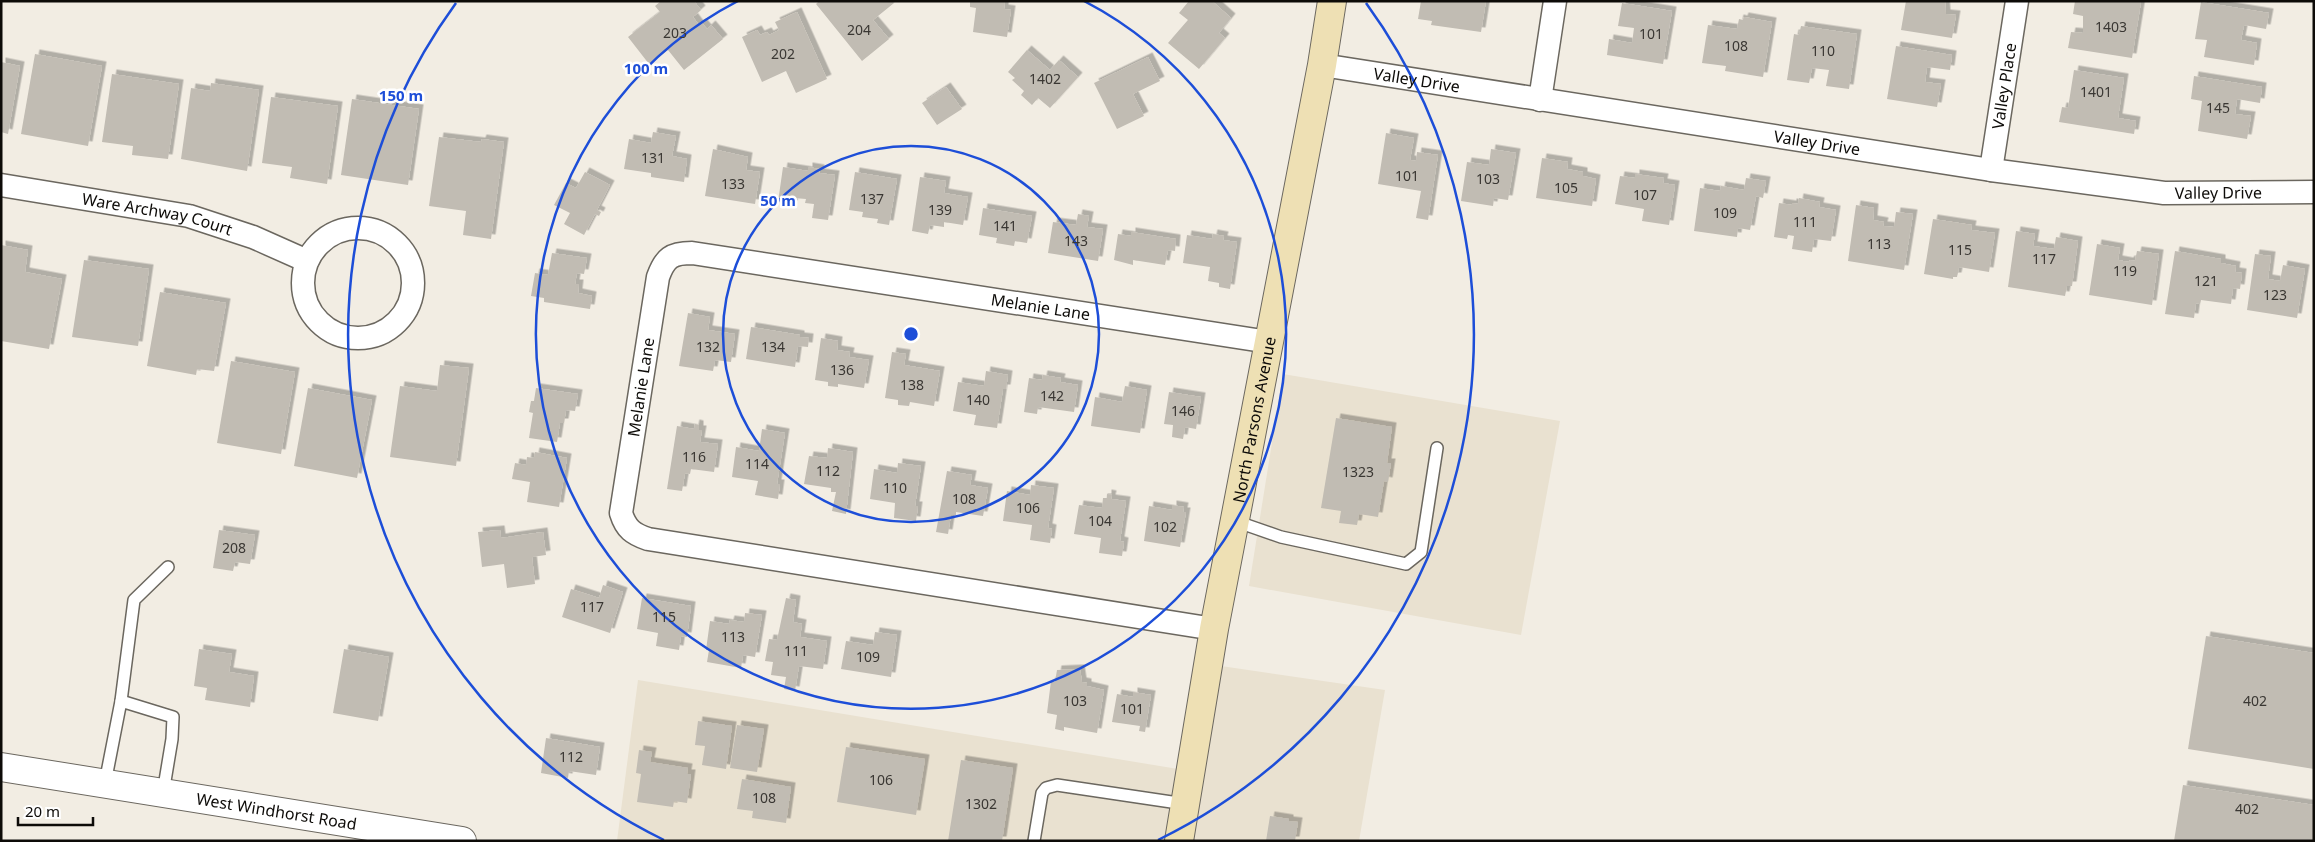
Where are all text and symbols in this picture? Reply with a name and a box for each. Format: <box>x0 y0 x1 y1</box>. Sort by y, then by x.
house number: 1403 <box>2095 17 2127 36</box>
house number: 204 <box>847 20 871 39</box>
house number: 203 <box>663 23 687 42</box>
house number: 101 <box>1639 24 1663 43</box>
house number: 108 <box>1724 36 1748 55</box>
house number: 110 <box>1811 41 1835 60</box>
street label: Valley Place <box>1986 41 2021 131</box>
house number: 202 <box>771 44 795 63</box>
text: 100 m <box>624 58 668 78</box>
street label: Valley Drive <box>1372 62 1462 98</box>
house number: 1402 <box>1029 69 1061 88</box>
house number: 1401 <box>2080 82 2112 101</box>
text: 150 m <box>379 85 423 105</box>
house number: 145 <box>2206 98 2230 117</box>
street label: Valley Drive <box>1772 125 1862 160</box>
house number: 131 <box>641 148 665 167</box>
house number: 101 <box>1395 166 1419 185</box>
house number: 103 <box>1476 169 1500 188</box>
house number: 133 <box>721 174 745 193</box>
house number: 105 <box>1554 178 1578 197</box>
street label: Valley Drive <box>2175 181 2262 204</box>
house number: 107 <box>1633 185 1657 204</box>
street label: Ware Archway Court <box>81 188 235 241</box>
house number: 137 <box>860 189 884 208</box>
text: 50 m <box>760 190 796 210</box>
house number: 139 <box>928 200 952 219</box>
house number: 109 <box>1713 203 1737 222</box>
house number: 111 <box>1793 212 1817 231</box>
house number: 141 <box>993 216 1017 235</box>
house number: 143 <box>1064 231 1088 250</box>
house number: 113 <box>1867 234 1891 253</box>
house number: 115 <box>1948 240 1972 259</box>
house number: 117 <box>2032 249 2056 268</box>
house number: 119 <box>2113 261 2137 280</box>
house number: 121 <box>2194 271 2218 290</box>
house number: 123 <box>2263 285 2287 304</box>
street label: Melanie Lane <box>989 288 1092 325</box>
centre of rings <box>902 325 920 343</box>
street label: North Parsons Avenue <box>1227 335 1281 505</box>
street label: Melanie Lane <box>622 336 659 438</box>
house number: 132 <box>696 337 720 356</box>
house number: 134 <box>761 337 785 356</box>
house number: 136 <box>830 360 854 379</box>
house number: 138 <box>900 375 924 394</box>
house number: 142 <box>1040 386 1064 405</box>
house number: 140 <box>966 390 990 409</box>
house number: 146 <box>1171 401 1195 420</box>
house number: 116 <box>682 447 706 466</box>
house number: 114 <box>745 454 769 473</box>
house number: 112 <box>816 461 840 480</box>
house number: 1323 <box>1342 462 1374 481</box>
house number: 110 <box>883 478 907 497</box>
house number: 108 <box>952 489 976 508</box>
house number: 106 <box>1016 498 1040 517</box>
house number: 104 <box>1088 511 1112 530</box>
house number: 102 <box>1153 517 1177 536</box>
house number: 208 <box>222 538 246 557</box>
house number: 117 <box>580 597 604 616</box>
house number: 115 <box>652 607 676 626</box>
house number: 113 <box>721 627 745 646</box>
house number: 111 <box>784 641 808 660</box>
house number: 109 <box>856 647 880 666</box>
house number: 103 <box>1063 691 1087 710</box>
house number: 402 <box>2243 691 2267 710</box>
house number: 101 <box>1120 699 1144 718</box>
house number: 112 <box>559 747 583 766</box>
house number: 106 <box>869 770 893 789</box>
street label: West Windhorst Road <box>195 787 358 835</box>
house number: 108 <box>752 788 776 807</box>
scale bar <box>18 794 92 826</box>
house number: 1302 <box>965 794 997 813</box>
house number: 402 <box>2235 799 2259 818</box>
text: 20 m <box>25 801 60 821</box>

